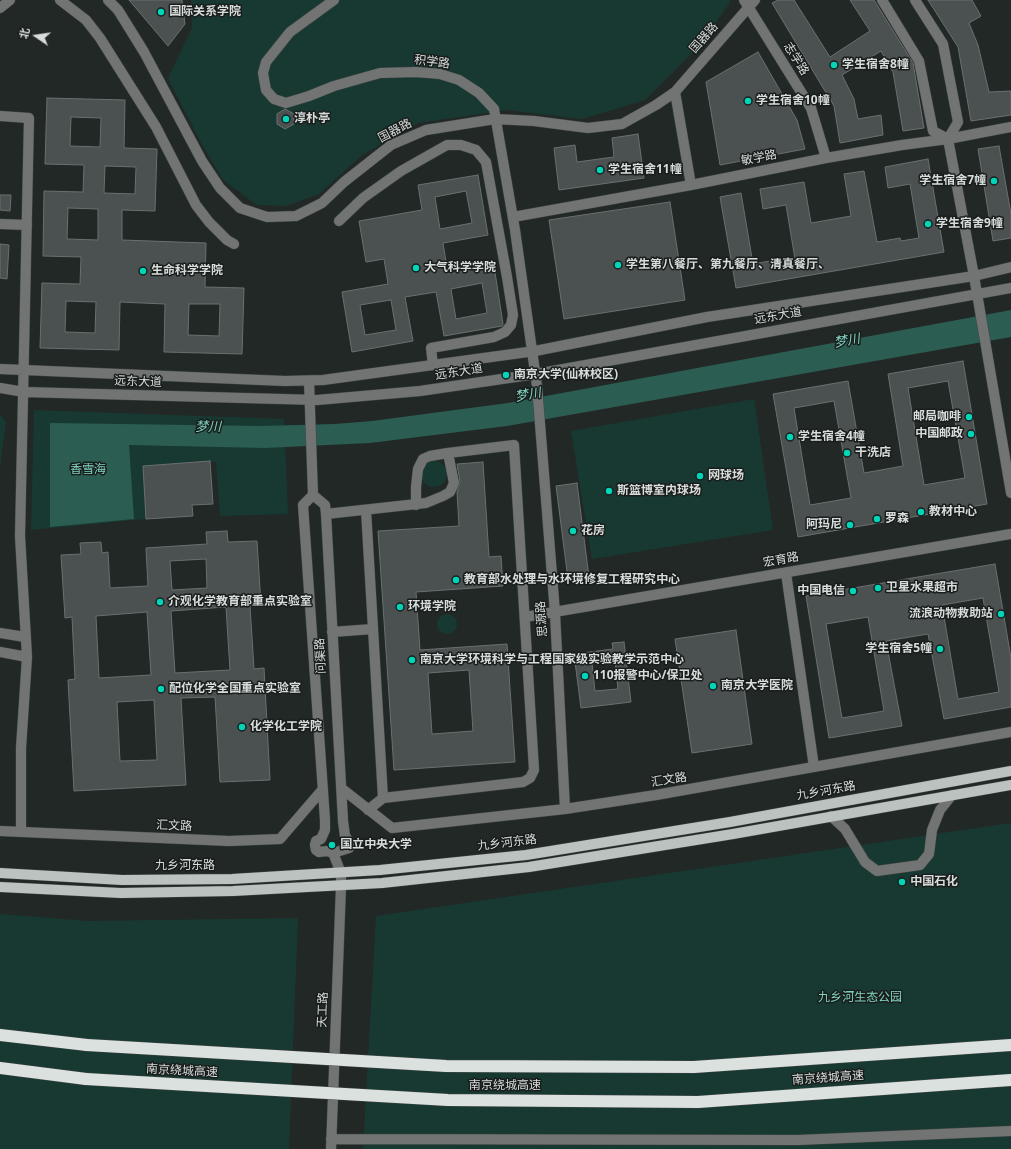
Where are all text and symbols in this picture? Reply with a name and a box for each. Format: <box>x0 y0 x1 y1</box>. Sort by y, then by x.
place label: 国际关系学院 <box>169 5 241 19</box>
marker: 国际关系学院 <box>156 7 166 17</box>
north arrow <box>16 16 56 56</box>
street label: 国器路 <box>687 20 721 56</box>
text: 北 <box>15 26 32 40</box>
street label: 志学路 <box>780 40 812 78</box>
street label: 积学路 <box>413 53 451 71</box>
place label: 学生宿舍8幢 <box>842 58 909 72</box>
marker: 学生宿舍8幢 <box>829 60 839 70</box>
place label: 学生宿舍10幢 <box>756 94 830 108</box>
marker: 学生宿舍10幢 <box>743 96 753 106</box>
place label: 淳朴亭 <box>294 112 330 126</box>
marker: 淳朴亭 <box>281 114 291 124</box>
street label: 国器路 <box>376 116 414 146</box>
street label: 敏学路 <box>740 147 778 169</box>
place label: 学生宿舍11幢 <box>608 163 682 177</box>
marker: 学生宿舍11幢 <box>595 165 605 175</box>
place label: 学生宿舍7幢 <box>919 174 986 188</box>
marker: 学生宿舍7幢 <box>989 176 999 186</box>
place label: 学生宿舍9幢 <box>936 217 1003 231</box>
marker: 学生宿舍9幢 <box>923 219 933 229</box>
place label: 学生第八餐厅、第九餐厅、清真餐厅、 <box>626 258 830 272</box>
marker: 学生第八餐厅、第九餐厅、清真餐厅、 <box>613 260 623 270</box>
place label: 大气科学学院 <box>424 261 496 275</box>
marker: 大气科学学院 <box>411 263 421 273</box>
place label: 生命科学学院 <box>151 264 223 278</box>
marker: 生命科学学院 <box>138 266 148 276</box>
street label: 远东大道 <box>753 305 803 327</box>
water label: 梦川 <box>833 331 861 351</box>
street label: 远东大道 <box>434 361 484 383</box>
place label: 南京大学(仙林校区) <box>514 368 618 382</box>
marker: 南京大学(仙林校区) <box>501 370 511 380</box>
street label: 远东大道 <box>114 374 162 390</box>
water label: 梦川 <box>514 385 542 405</box>
place label: 邮局咖啡 <box>913 410 961 424</box>
marker: 邮局咖啡 <box>964 412 974 422</box>
water label: 梦川 <box>195 419 221 435</box>
place label: 中国邮政 <box>915 427 963 441</box>
marker: 中国邮政 <box>966 429 976 439</box>
place label: 学生宿舍4幢 <box>798 430 865 444</box>
marker: 学生宿舍4幢 <box>785 432 795 442</box>
place label: 干洗店 <box>855 446 891 460</box>
marker: 干洗店 <box>842 448 852 458</box>
park label: 香雪海 <box>70 463 106 477</box>
place label: 网球场 <box>708 469 744 483</box>
marker: 网球场 <box>695 471 705 481</box>
place label: 斯篮博室内球场 <box>617 484 701 498</box>
marker: 斯篮博室内球场 <box>604 486 614 496</box>
place label: 教材中心 <box>929 505 977 519</box>
marker: 教材中心 <box>916 507 926 517</box>
place label: 罗森 <box>885 512 909 526</box>
marker: 罗森 <box>872 514 882 524</box>
place label: 阿玛尼 <box>806 518 842 532</box>
marker: 阿玛尼 <box>845 520 855 530</box>
place label: 花房 <box>581 524 605 538</box>
marker: 花房 <box>568 526 578 536</box>
street label: 宏育路 <box>762 550 800 570</box>
place label: 教育部水处理与水环境修复工程研究中心 <box>464 573 680 587</box>
marker: 教育部水处理与水环境修复工程研究中心 <box>451 575 461 585</box>
place label: 卫星水果超市 <box>886 581 958 595</box>
marker: 卫星水果超市 <box>873 583 883 593</box>
place label: 中国电信 <box>797 584 845 598</box>
marker: 中国电信 <box>848 586 858 596</box>
place label: 介观化学教育部重点实验室 <box>168 595 312 609</box>
marker: 介观化学教育部重点实验室 <box>155 597 165 607</box>
place label: 环境学院 <box>408 600 456 614</box>
street label: 思源路 <box>534 601 550 637</box>
marker: 环境学院 <box>395 602 405 612</box>
place label: 流浪动物救助站 <box>909 607 993 621</box>
marker: 流浪动物救助站 <box>996 609 1006 619</box>
street label: 问渠路 <box>313 638 329 674</box>
place label: 学生宿舍5幢 <box>865 642 932 656</box>
marker: 学生宿舍5幢 <box>935 644 945 654</box>
place label: 南京大学环境科学与工程国家级实验教学示范中心 <box>420 653 684 667</box>
marker: 南京大学环境科学与工程国家级实验教学示范中心 <box>407 655 417 665</box>
place label: 110报警中心/保卫处 <box>593 669 703 683</box>
marker: 110报警中心/保卫处 <box>580 671 590 681</box>
place label: 南京大学医院 <box>721 679 793 693</box>
marker: 南京大学医院 <box>708 681 718 691</box>
place label: 配位化学全国重点实验室 <box>169 682 301 696</box>
marker: 配位化学全国重点实验室 <box>156 684 166 694</box>
place label: 化学化工学院 <box>250 720 322 734</box>
marker: 化学化工学院 <box>237 722 247 732</box>
street label: 汇文路 <box>650 770 688 790</box>
street label: 九乡河东路 <box>795 779 857 803</box>
street label: 汇文路 <box>156 818 192 834</box>
street label: 九乡河东路 <box>476 832 538 854</box>
place label: 国立中央大学 <box>340 838 412 852</box>
marker: 国立中央大学 <box>327 840 337 850</box>
street label: 九乡河东路 <box>155 859 215 873</box>
place label: 中国石化 <box>910 875 958 889</box>
marker: 中国石化 <box>897 877 907 887</box>
park label: 九乡河生态公园 <box>818 991 902 1005</box>
street label: 天工路 <box>315 992 331 1028</box>
street label: 南京绕城高速 <box>146 1062 218 1080</box>
street label: 南京绕城高速 <box>792 1068 864 1088</box>
street label: 南京绕城高速 <box>469 1079 541 1093</box>

